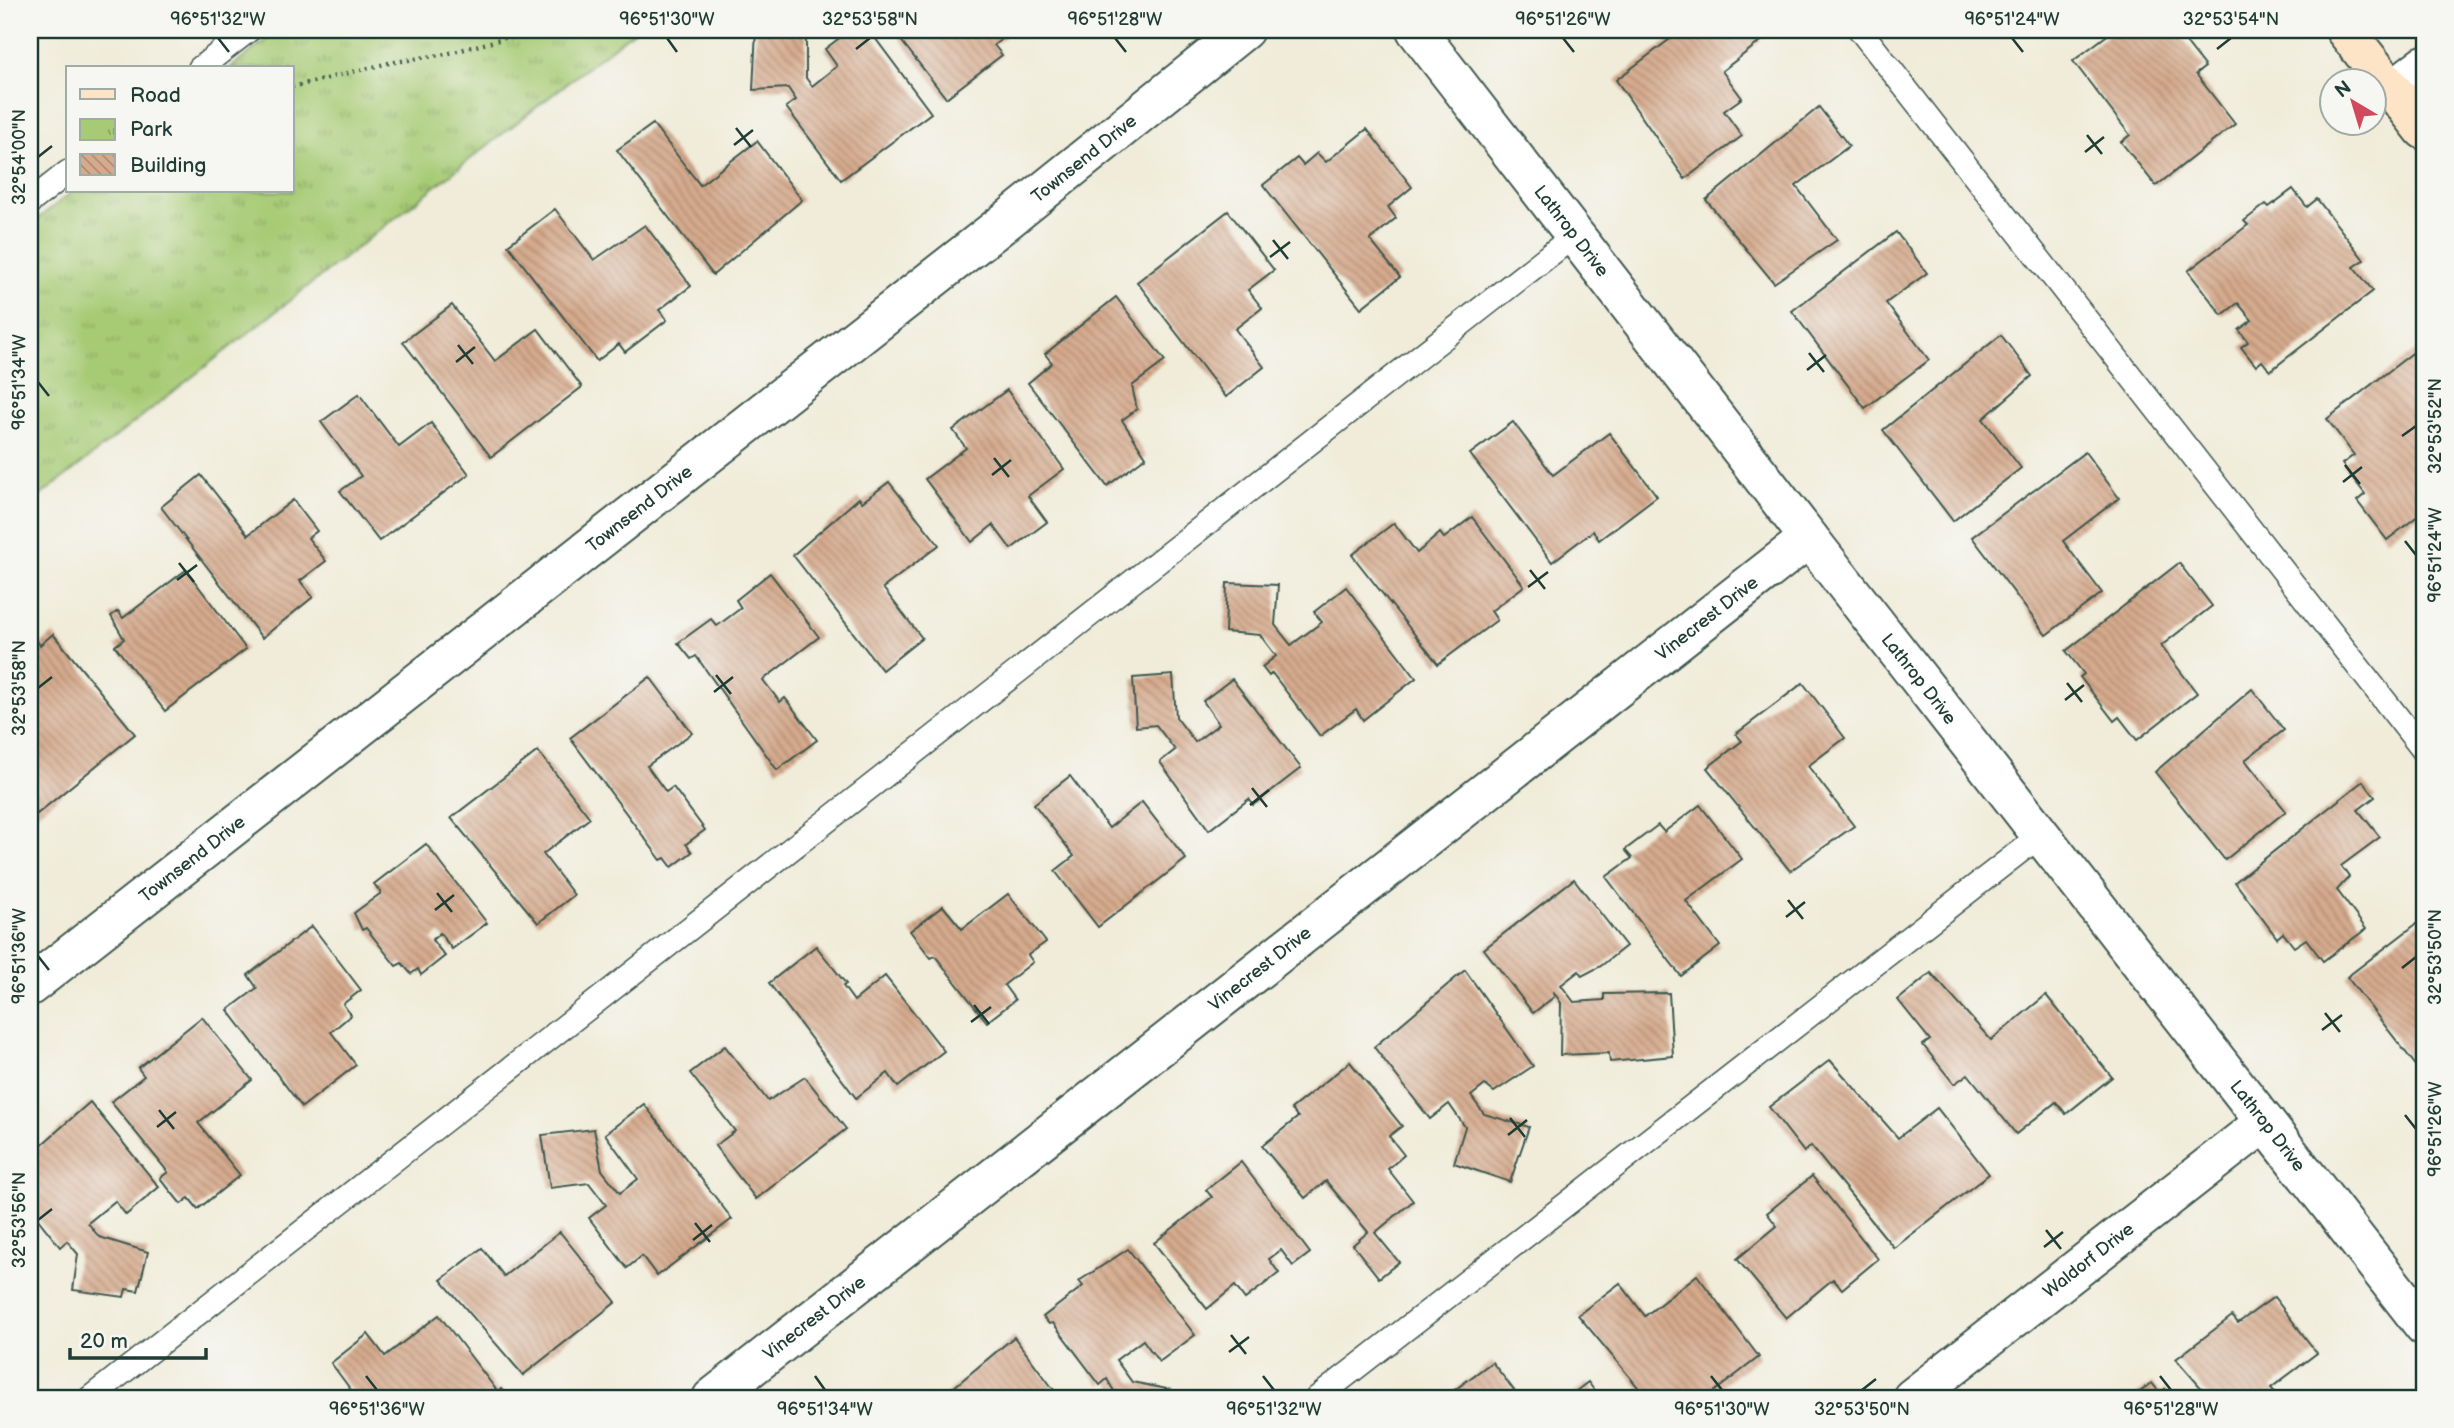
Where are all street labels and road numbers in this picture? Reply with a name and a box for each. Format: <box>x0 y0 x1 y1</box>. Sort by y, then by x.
street label: Townsend Drive <box>1027 110 1141 207</box>
street label: Lathrop Drive <box>1530 181 1613 281</box>
street label: Townsend Drive <box>582 461 697 557</box>
street label: Vinecrest Drive <box>1651 571 1762 665</box>
street label: Lathrop Drive <box>1877 629 1961 729</box>
street label: Townsend Drive <box>135 811 250 907</box>
street label: Vinecrest Drive <box>1204 922 1315 1015</box>
street label: Lathrop Drive <box>2226 1076 2310 1176</box>
street label: Waldorf Drive <box>2039 1218 2138 1302</box>
street label: Vinecrest Drive <box>759 1271 870 1364</box>

